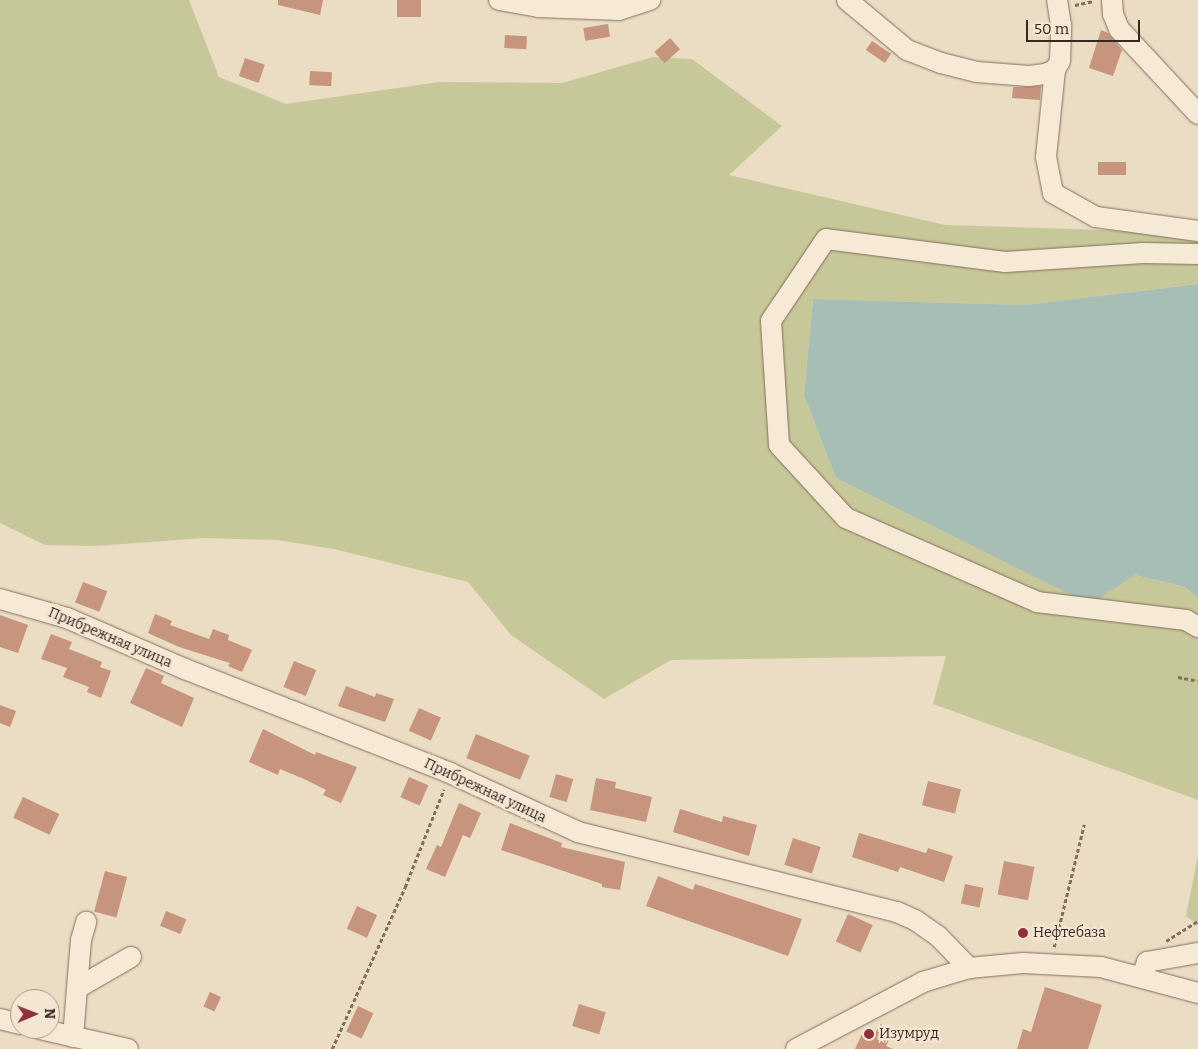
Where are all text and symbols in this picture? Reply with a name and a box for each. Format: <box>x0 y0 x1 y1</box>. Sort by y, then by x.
scale bar <box>1028 10 1142 42</box>
text: 50 m <box>1034 20 1069 38</box>
street label: Прибрежная улица <box>46 604 174 672</box>
street label: Прибрежная улица <box>421 755 549 827</box>
place label: Нефтебаза <box>1033 925 1106 941</box>
marker: Нефтебаза <box>1017 927 1029 939</box>
north arrow <box>10 989 60 1039</box>
text: N <box>41 1008 58 1019</box>
place label: Изумруд <box>879 1026 939 1042</box>
marker: Изумруд <box>863 1028 875 1040</box>

